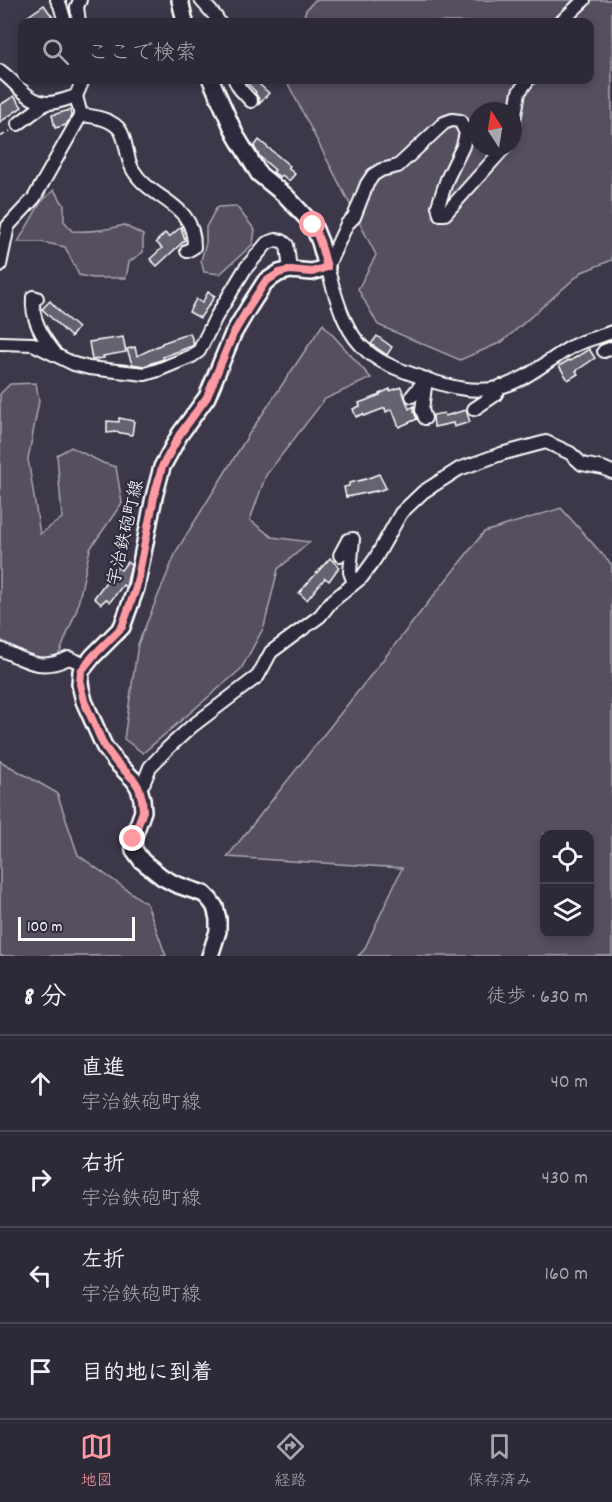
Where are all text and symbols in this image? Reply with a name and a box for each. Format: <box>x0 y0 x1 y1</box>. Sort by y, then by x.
search box <box>18 18 594 84</box>
icon: search <box>39 35 72 68</box>
text: ここで検索 <box>87 39 197 70</box>
north arrow <box>468 102 522 156</box>
route start <box>299 211 325 237</box>
street label: 宇治鉄砲町線 <box>103 478 151 588</box>
route end <box>119 825 145 851</box>
map controls <box>540 830 594 938</box>
button: locate <box>540 830 594 884</box>
button: layers <box>540 884 594 938</box>
scale bar <box>18 914 135 942</box>
text: 100 m <box>27 916 63 939</box>
text: 8 分 <box>24 980 66 1017</box>
text: 徒歩 · 630 m <box>486 984 588 1012</box>
text: 直進 <box>81 1054 125 1085</box>
icon: ahead <box>24 1067 57 1100</box>
text: 40 m <box>550 1069 588 1097</box>
text: 宇治鉄砲町線 <box>81 1090 201 1118</box>
text: 右折 <box>81 1150 125 1181</box>
icon: right <box>24 1163 57 1196</box>
text: 430 m <box>542 1165 588 1193</box>
text: 宇治鉄砲町線 <box>81 1186 201 1214</box>
text: 左折 <box>81 1246 125 1277</box>
icon: left <box>24 1259 57 1292</box>
text: 160 m <box>545 1261 588 1289</box>
text: 宇治鉄砲町線 <box>81 1282 201 1310</box>
icon: arrive <box>24 1355 57 1388</box>
text: 目的地に到着 <box>81 1359 213 1390</box>
tab: 地図 <box>80 1430 113 1493</box>
tab: 経路 <box>274 1430 307 1493</box>
tab: 保存済み <box>468 1430 532 1493</box>

